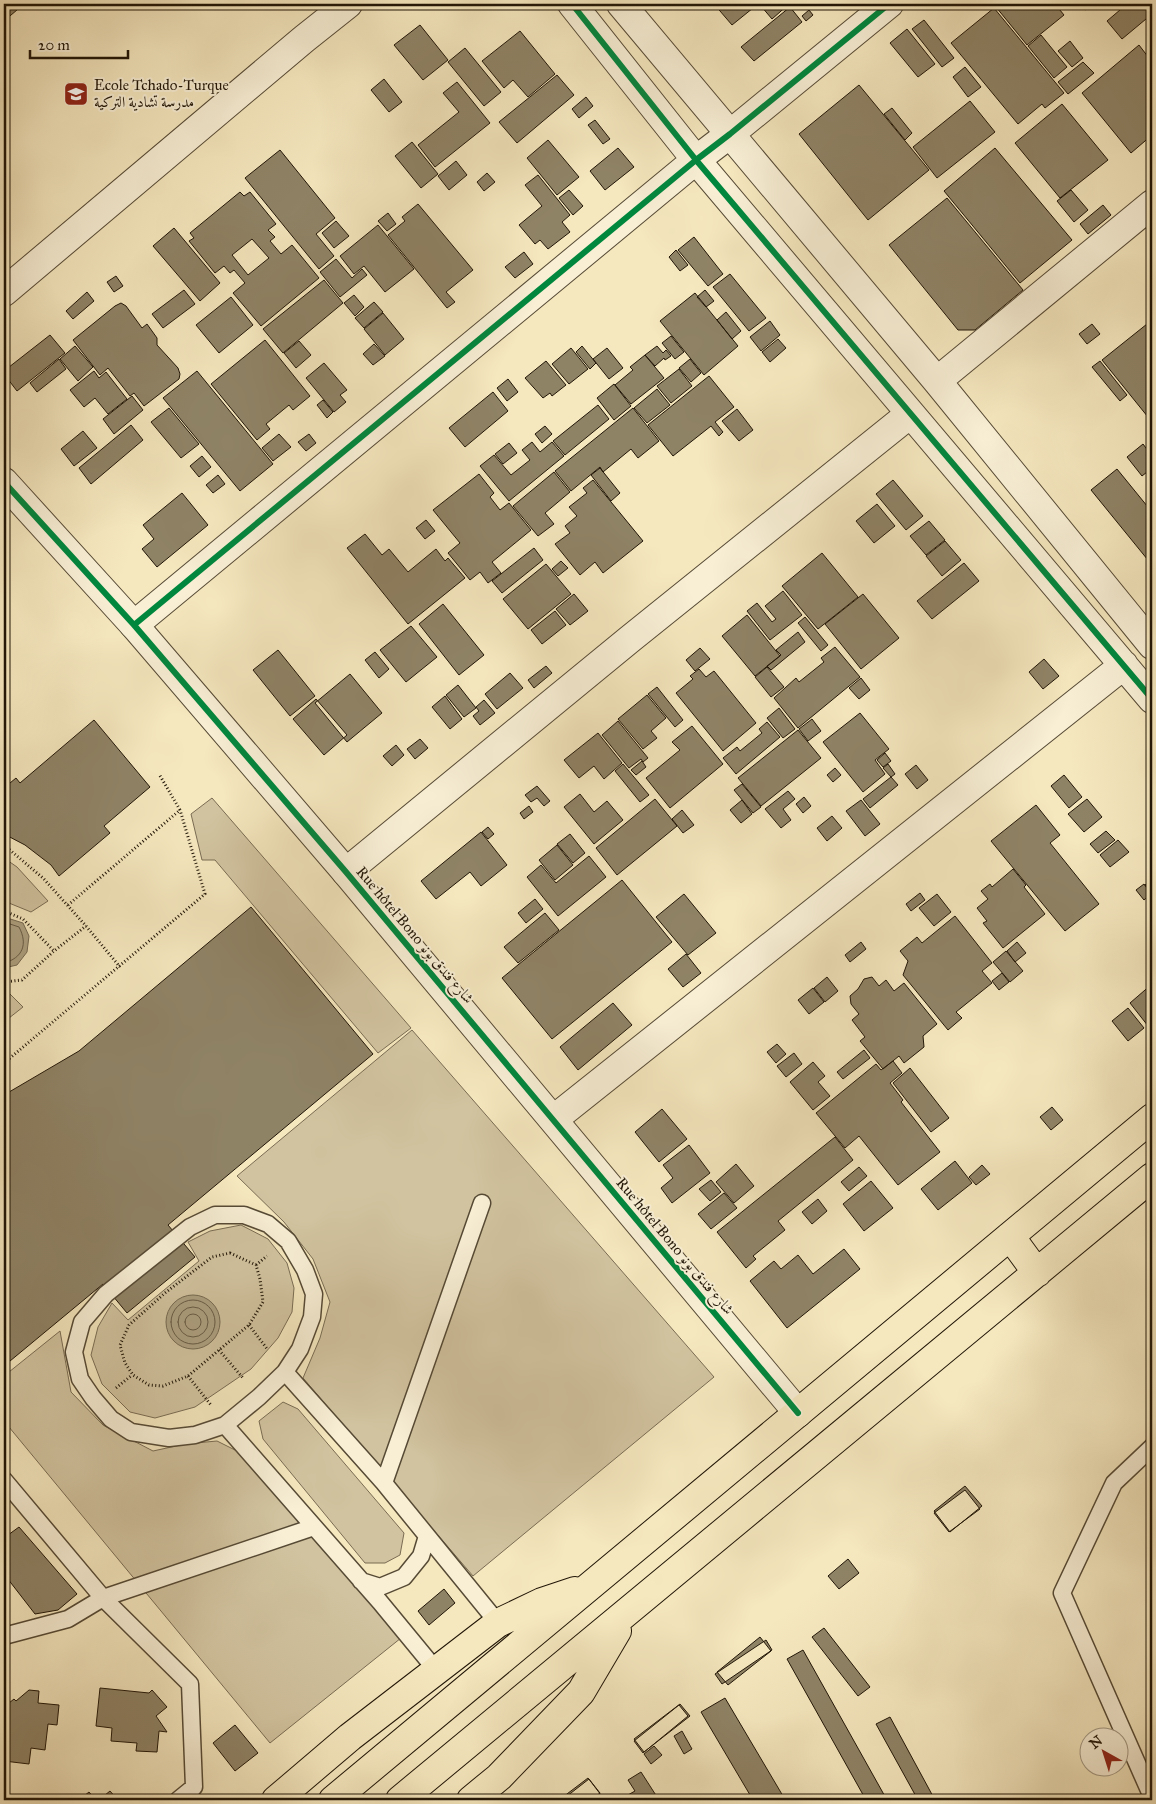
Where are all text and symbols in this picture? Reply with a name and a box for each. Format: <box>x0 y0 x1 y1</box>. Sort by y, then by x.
scale bar <box>30 28 128 60</box>
text: 20 m <box>38 36 70 54</box>
place label: Ecole Tchado-Turque مدرسة تشادية التركية <box>94 76 229 111</box>
school or university icon: Ecole Tchado-Turque مدرسة تشادية التركية <box>63 81 89 107</box>
street label: Rue hôtel Bono شارع فندق بونو <box>349 863 478 1010</box>
street label: Rue hôtel Bono شارع فندق بونو <box>609 1174 738 1321</box>
north arrow <box>1078 1726 1128 1776</box>
text: N <box>1086 1732 1106 1753</box>

